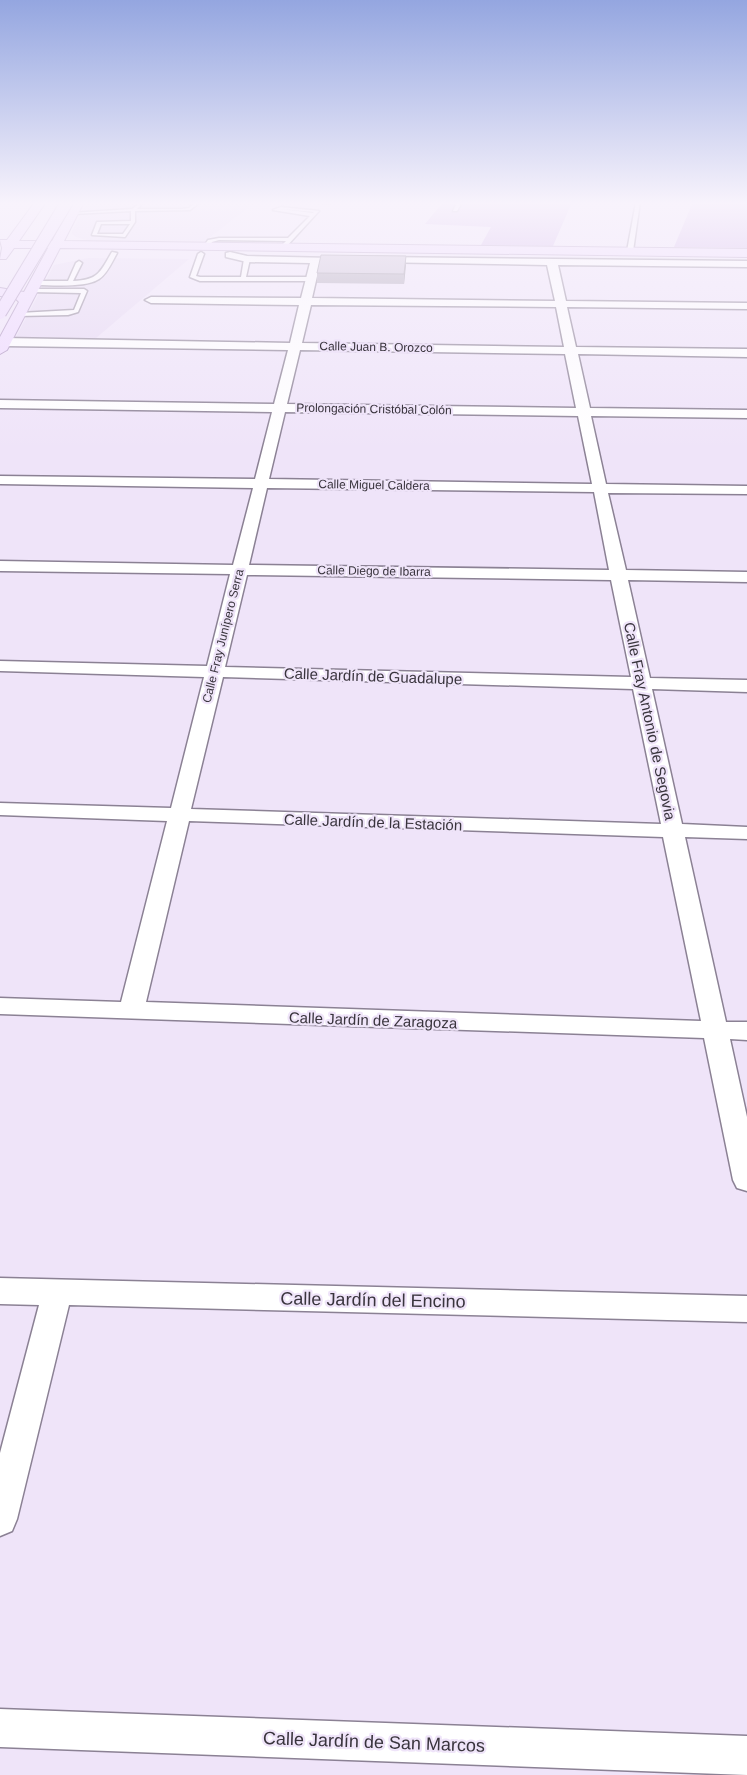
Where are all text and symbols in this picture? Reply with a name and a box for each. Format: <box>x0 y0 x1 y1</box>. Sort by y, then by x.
street label: Calle Juan B. Orozco <box>319 339 433 355</box>
street label: Prolongación Cristóbal Colón <box>296 401 452 417</box>
street label: Calle Miguel Caldera <box>318 477 430 493</box>
street label: Calle Diego de Ibarra <box>317 563 431 579</box>
street label: Calle Fray Junípero Serra <box>200 567 246 704</box>
street label: Calle Fray Antonio de Segovia <box>621 621 679 822</box>
street label: Calle Jardín de Guadalupe <box>284 664 462 688</box>
street label: Calle Jardín de la Estación <box>284 810 462 834</box>
street label: Calle Jardín de Zaragoza <box>289 1009 458 1031</box>
street label: Calle Jardín del Encino <box>280 1288 466 1312</box>
street label: Calle Jardín de San Marcos <box>263 1728 485 1756</box>

